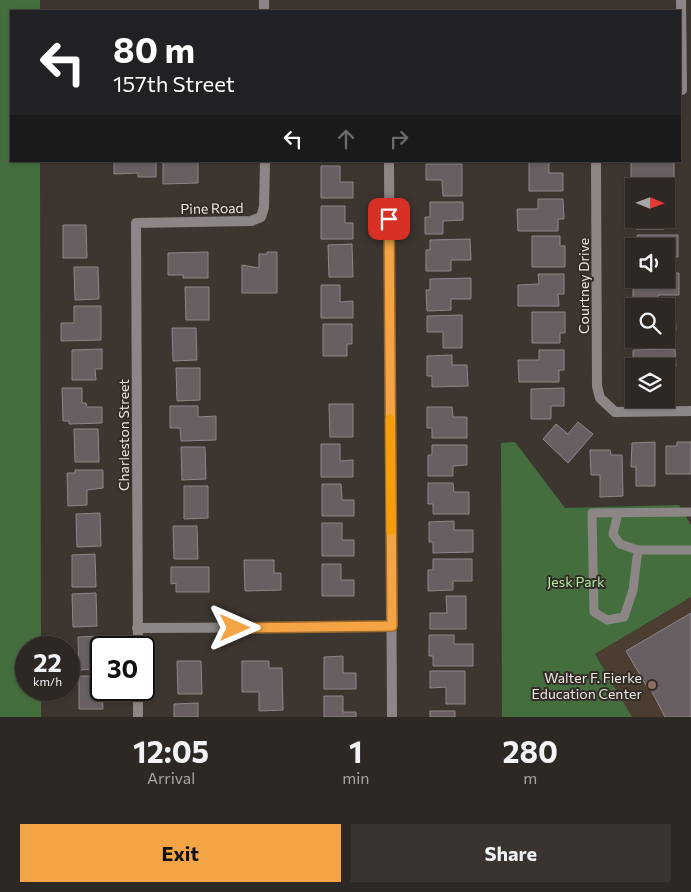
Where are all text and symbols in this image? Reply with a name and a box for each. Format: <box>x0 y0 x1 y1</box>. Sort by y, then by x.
text: 80 m <box>113 27 195 70</box>
icon: left <box>30 30 95 95</box>
text: 157th Street <box>113 70 235 97</box>
icon: left <box>279 125 307 153</box>
icon: ahead <box>332 125 360 153</box>
icon: right <box>385 125 413 153</box>
north arrow <box>625 178 675 228</box>
map controls <box>625 178 675 408</box>
pin <box>368 198 410 240</box>
street label: Pine Road <box>180 199 244 217</box>
icon: arrive <box>375 205 403 233</box>
street label: Courtney Drive <box>575 238 592 334</box>
button: sound <box>625 238 675 288</box>
button: search <box>625 298 675 348</box>
button: layers <box>625 358 675 408</box>
street label: Charleston Street <box>115 379 132 491</box>
park label: Jesk Park <box>547 573 605 590</box>
position arrow <box>208 601 260 653</box>
speed limit sign: 30 <box>90 636 155 701</box>
text: 22 <box>33 647 62 677</box>
place label: Walter F. Fierke Education Center <box>532 669 642 702</box>
text: km/h <box>33 674 62 688</box>
marker: Walter F. Fierke Education Center <box>646 679 658 691</box>
text: 12:05 <box>133 732 209 769</box>
text: 1 <box>349 732 363 769</box>
text: 280 <box>503 732 558 769</box>
text: Arrival <box>147 768 195 787</box>
text: min <box>342 768 369 787</box>
text: m <box>523 768 537 787</box>
button: Exit <box>20 824 341 882</box>
button: Share <box>351 824 671 882</box>

